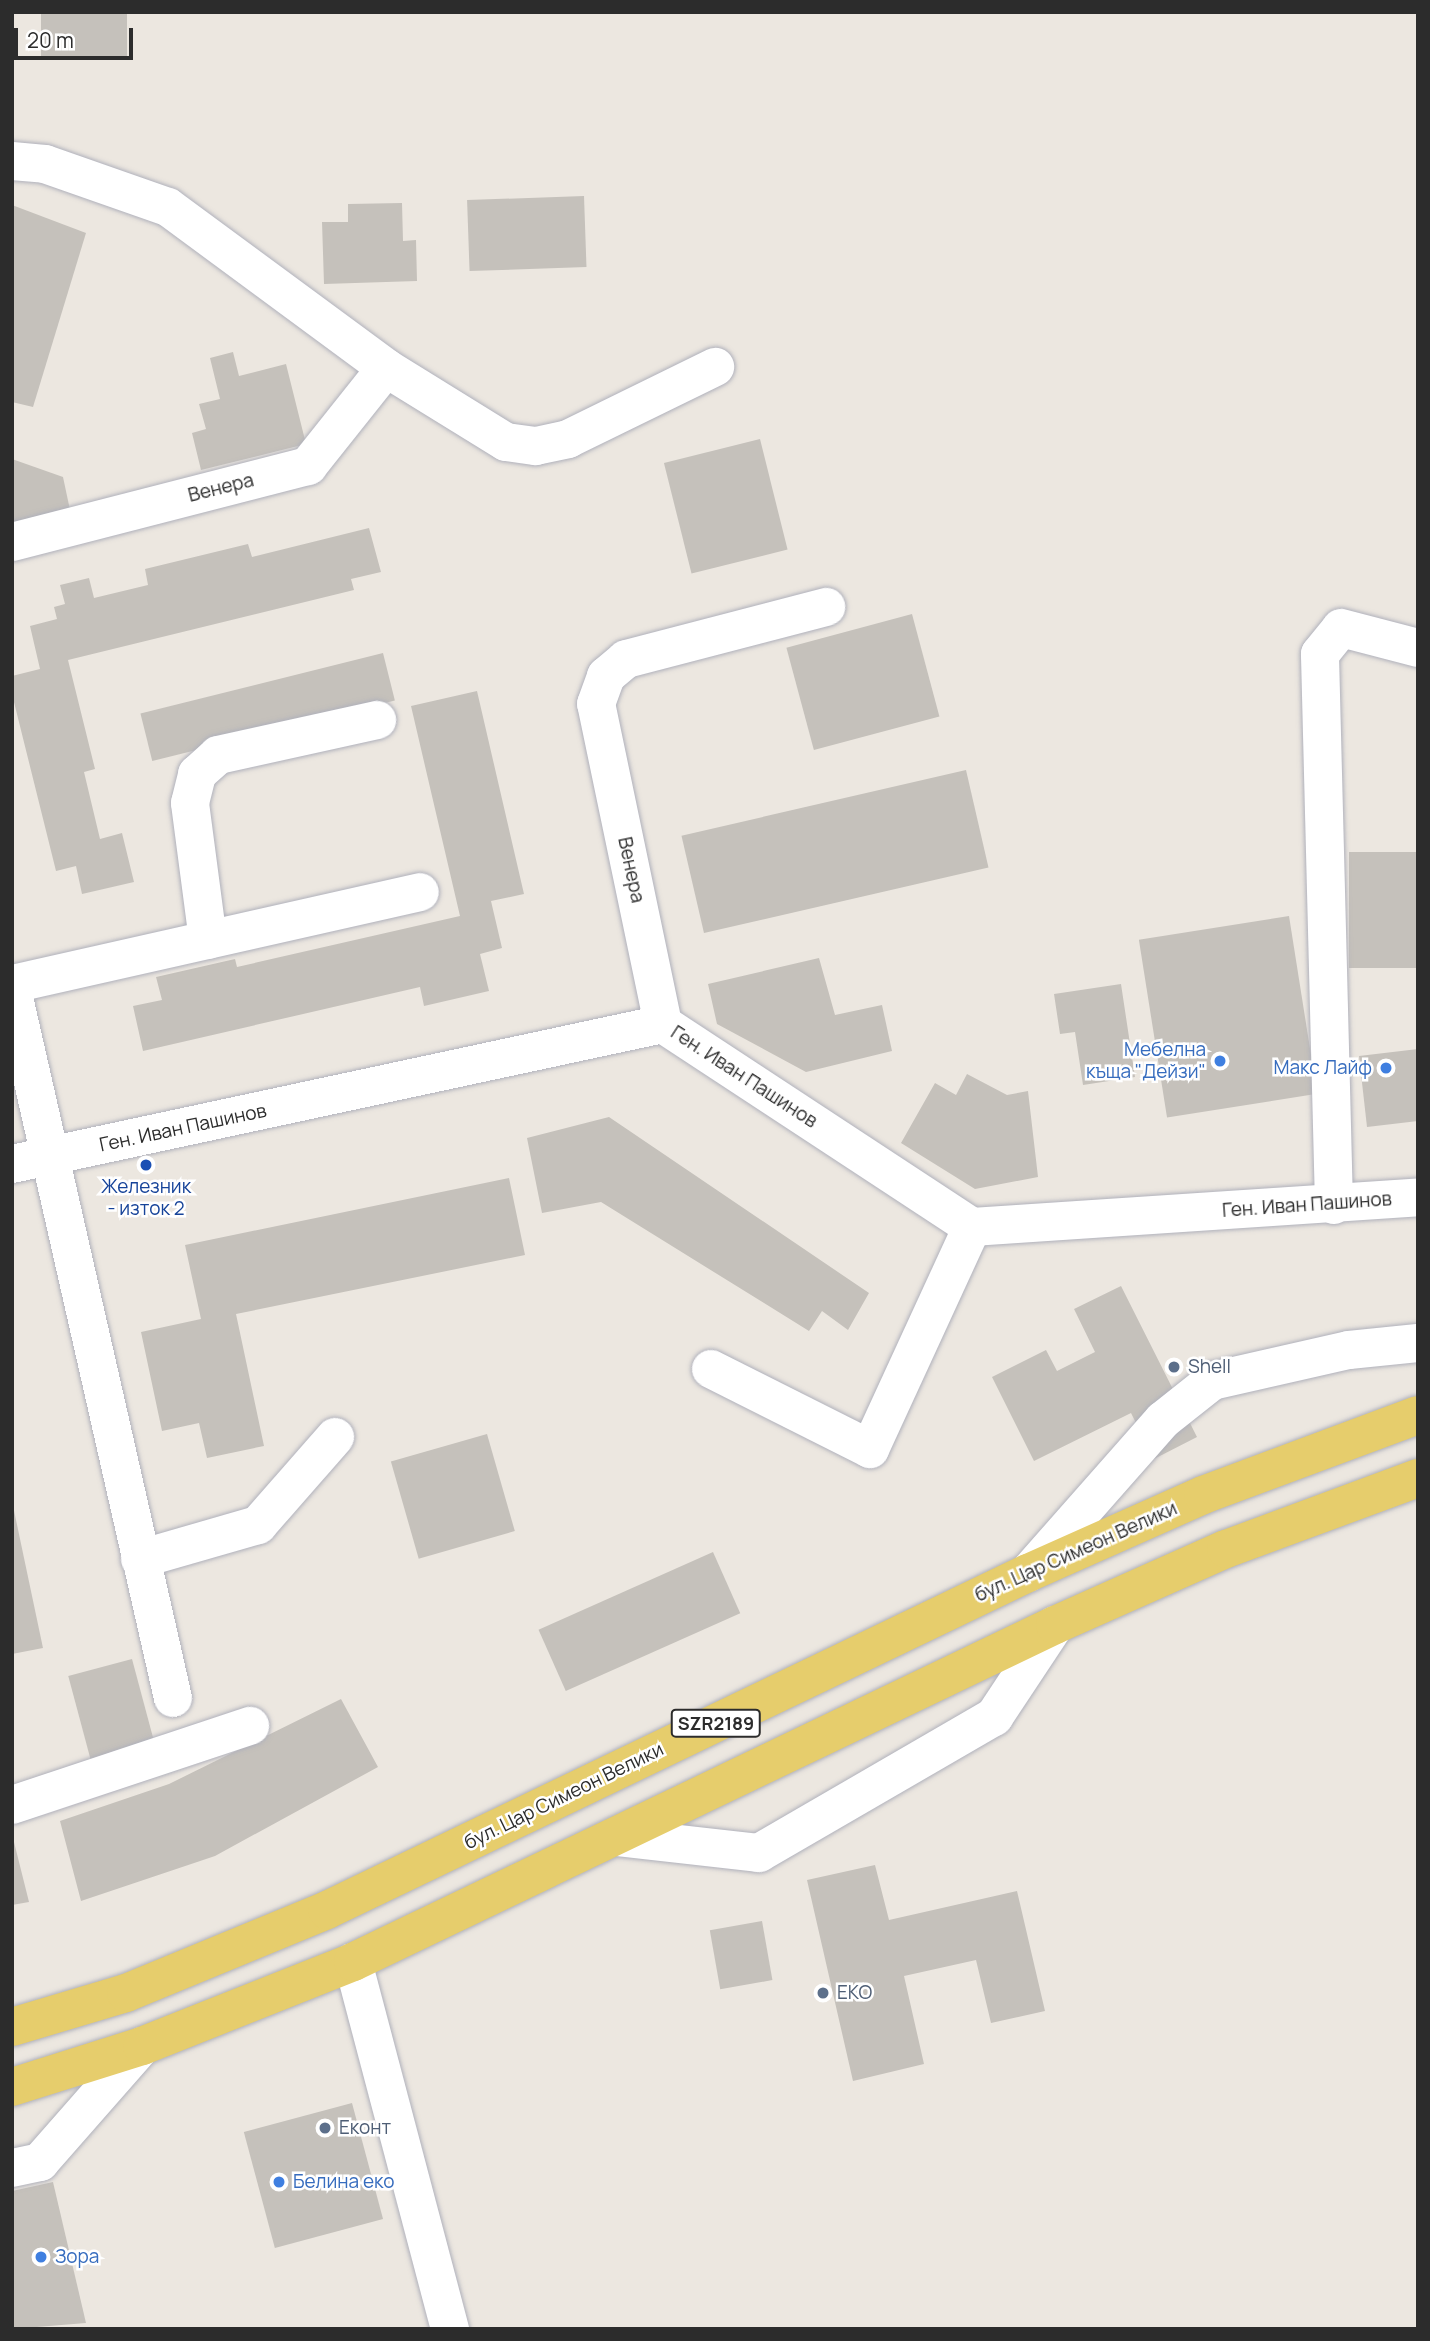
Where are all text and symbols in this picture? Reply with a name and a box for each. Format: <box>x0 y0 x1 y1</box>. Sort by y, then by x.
scale bar <box>18 14 136 58</box>
text: 20 m <box>27 26 74 54</box>
street label: Венера <box>186 469 256 507</box>
street label: Венера <box>613 835 649 905</box>
street label: Ген. Иван Пашинов <box>666 1021 822 1133</box>
place label: Мебелна къща "Дейзи" <box>1086 1039 1206 1083</box>
marker: Мебелна къща "Дейзи" <box>1212 1053 1228 1069</box>
place label: Макс Лайф <box>1274 1057 1372 1079</box>
marker: Макс Лайф <box>1378 1060 1394 1076</box>
street label: Ген. Иван Пашинов <box>97 1099 269 1157</box>
marker: Железник - изток 2 <box>138 1157 154 1173</box>
place label: Железник - изток 2 <box>101 1176 191 1220</box>
street label: Ген. Иван Пашинов <box>1221 1188 1393 1222</box>
place label: Shell <box>1188 1356 1231 1378</box>
marker: Shell <box>1166 1359 1182 1375</box>
street label: бул. Цар Симеон Велики <box>971 1497 1181 1607</box>
road number: SZR2189 <box>670 1708 762 1738</box>
street label: бул. Цар Симеон Велики <box>461 1738 667 1854</box>
place label: EKO <box>837 1982 872 2004</box>
marker: EKO <box>815 1985 831 2001</box>
place label: Еконт <box>339 2117 391 2139</box>
marker: Еконт <box>317 2120 333 2136</box>
place label: Белина еко <box>293 2171 394 2193</box>
marker: Белина еко <box>271 2174 287 2190</box>
place label: Зора <box>55 2246 99 2268</box>
marker: Зора <box>33 2249 49 2265</box>

